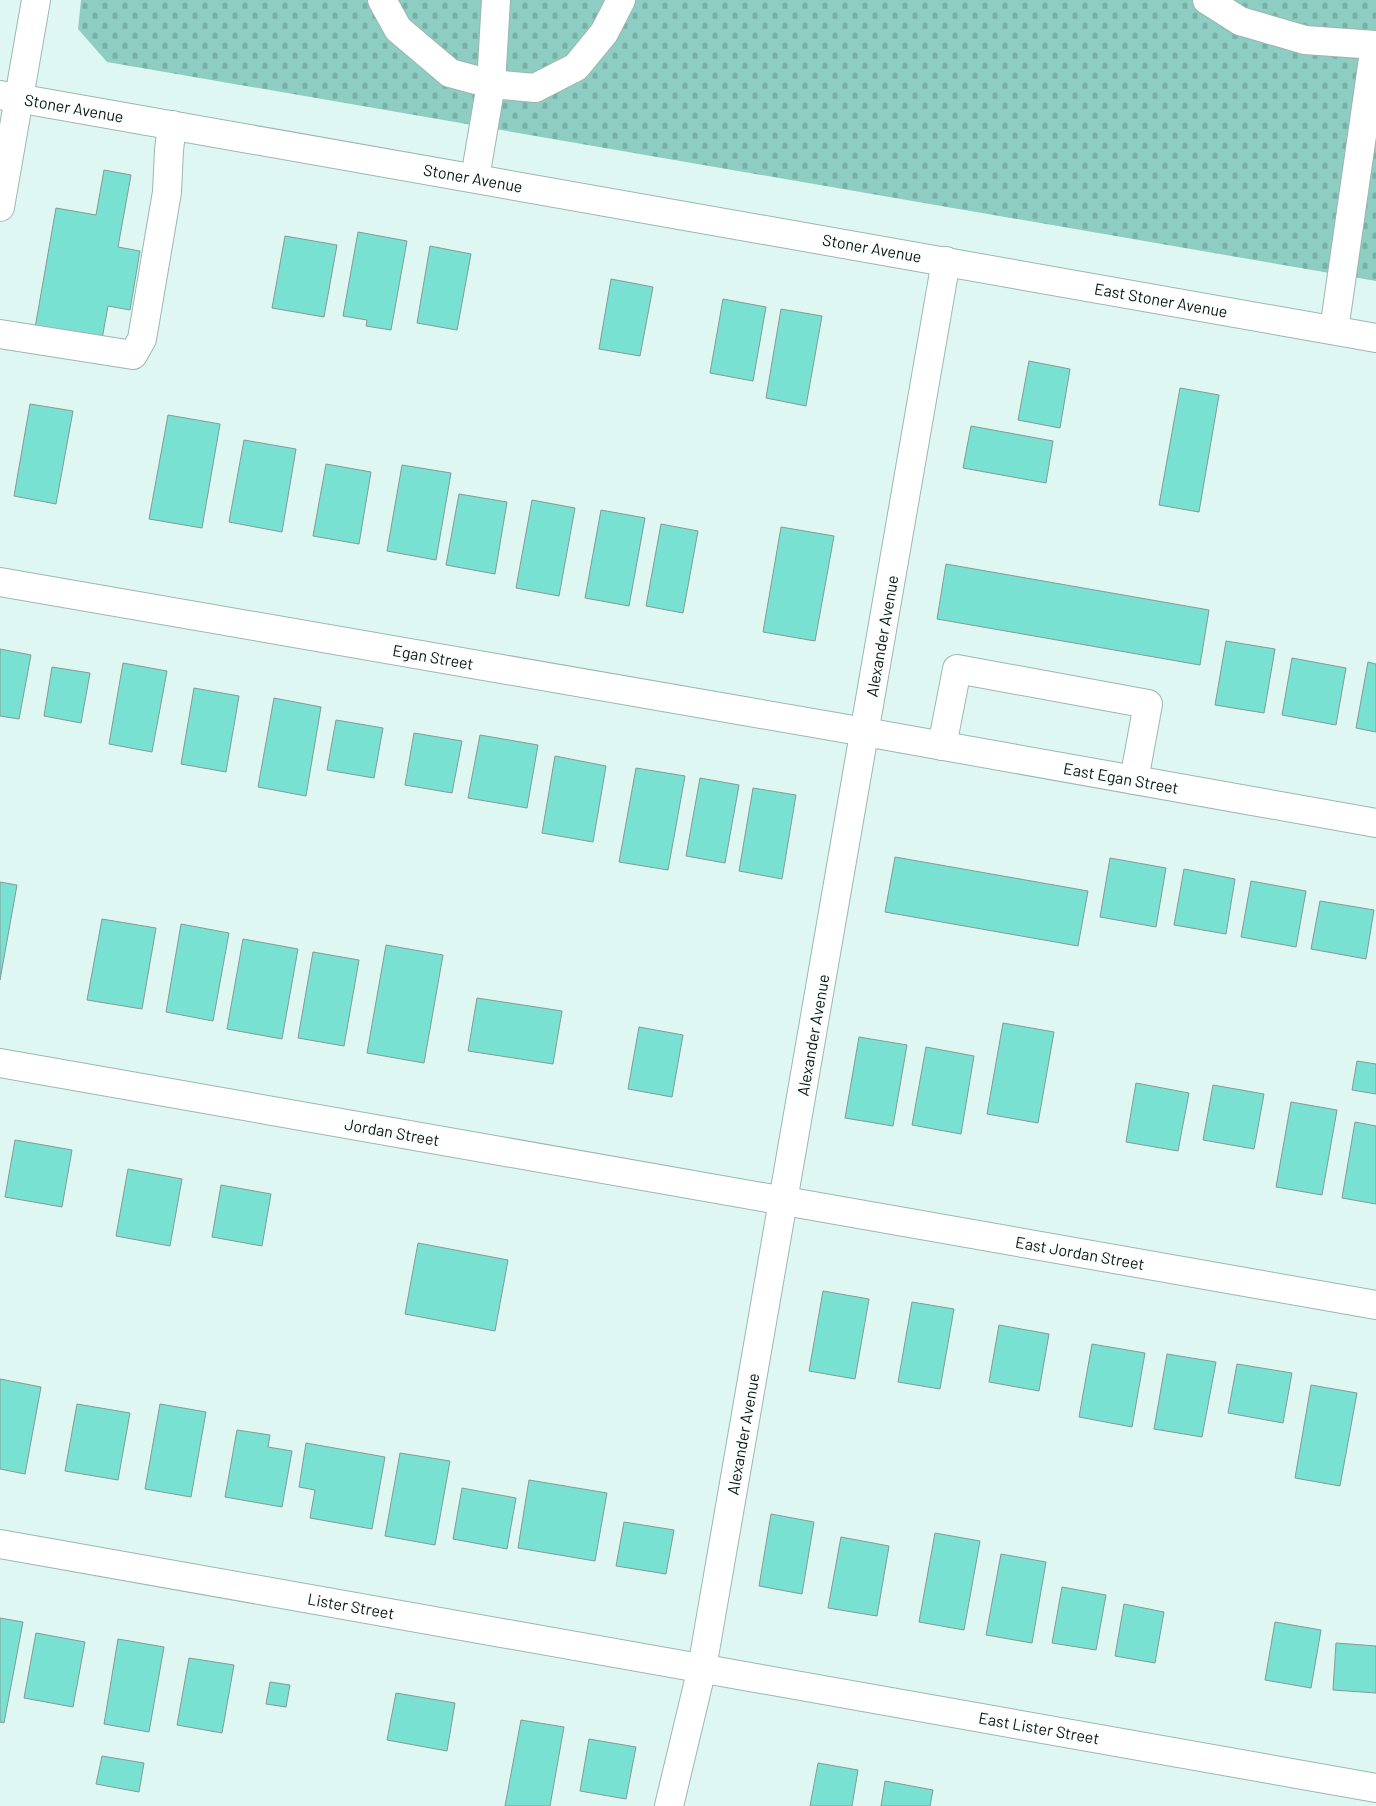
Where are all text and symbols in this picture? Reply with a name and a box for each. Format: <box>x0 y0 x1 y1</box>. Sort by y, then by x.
street label: Stoner Avenue <box>23 89 125 126</box>
street label: Stoner Avenue <box>422 159 524 196</box>
street label: Stoner Avenue <box>821 229 923 266</box>
street label: East Stoner Avenue <box>1093 278 1229 321</box>
street label: Alexander Avenue <box>861 574 902 698</box>
street label: Egan Street <box>391 640 475 673</box>
street label: East Egan Street <box>1062 758 1180 797</box>
street label: Alexander Avenue <box>792 973 833 1097</box>
street label: Jordan Street <box>343 1114 441 1149</box>
street label: East Jordan Street <box>1014 1232 1146 1273</box>
street label: Alexander Avenue <box>722 1372 763 1496</box>
street label: Lister Street <box>306 1589 396 1622</box>
street label: East Lister Street <box>977 1708 1101 1747</box>

